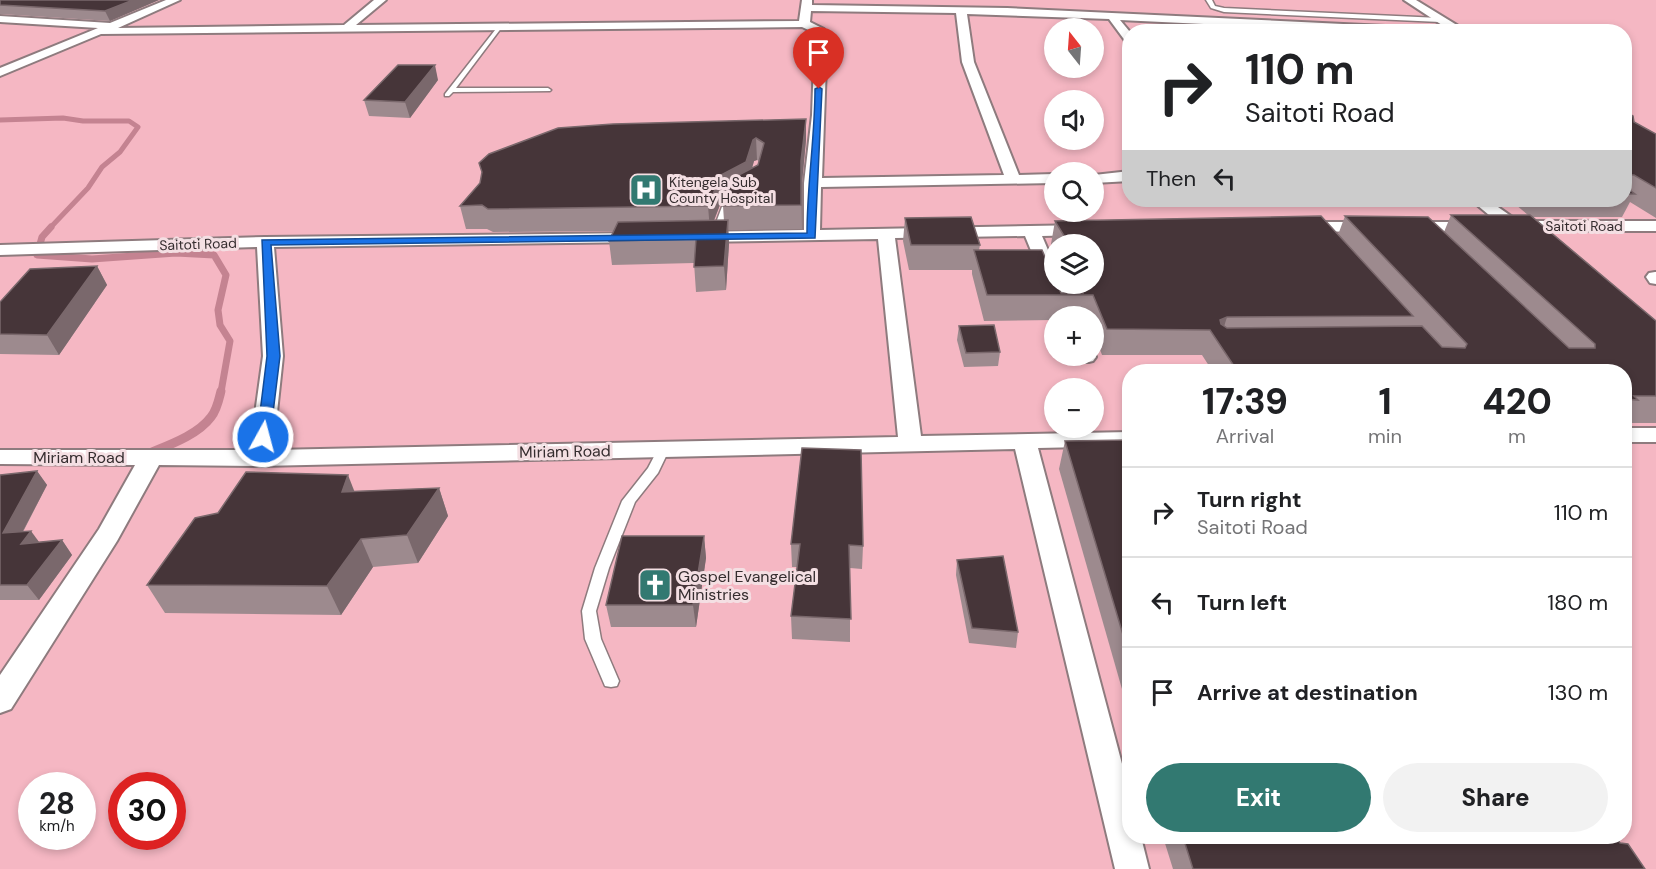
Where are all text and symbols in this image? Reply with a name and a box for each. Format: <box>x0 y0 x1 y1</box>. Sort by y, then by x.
north arrow <box>1044 18 1104 78</box>
map controls <box>1044 18 1104 438</box>
pin <box>793 27 844 89</box>
icon: arrive <box>802 36 835 69</box>
text: 110 m <box>1245 42 1355 97</box>
icon: right <box>1146 48 1224 126</box>
button: sound <box>1044 90 1104 150</box>
text: Saitoti Road <box>1245 95 1395 130</box>
button: search <box>1044 162 1104 222</box>
icon: left <box>1208 162 1241 195</box>
text: Then <box>1146 164 1196 193</box>
hospital icon: Kitengela Sub County Hospital <box>628 172 664 208</box>
place label: Kitengela Sub County Hospital <box>669 173 774 207</box>
street label: Saitoti Road <box>1545 217 1623 235</box>
street label: Saitoti Road <box>159 234 237 254</box>
button: layers <box>1044 234 1104 294</box>
button: + <box>1044 306 1104 366</box>
button: − <box>1044 378 1104 438</box>
text: 17:39 <box>1202 378 1288 425</box>
text: 1 <box>1378 378 1392 425</box>
text: 420 <box>1482 378 1552 425</box>
position arrow <box>231 405 295 469</box>
text: Arrival <box>1216 423 1274 449</box>
text: min <box>1368 423 1402 449</box>
text: m <box>1508 423 1526 449</box>
street label: Miriam Road <box>519 440 611 463</box>
street label: Miriam Road <box>33 447 125 468</box>
text: Turn right <box>1197 485 1302 514</box>
icon: right <box>1146 496 1179 529</box>
text: 110 m <box>1554 498 1608 527</box>
text: Saitoti Road <box>1197 514 1308 540</box>
place label: Gospel Evangelical Ministries <box>678 566 816 605</box>
church icon: Gospel Evangelical Ministries <box>637 567 673 603</box>
icon: left <box>1146 586 1179 619</box>
text: Turn left <box>1197 588 1287 617</box>
text: 180 m <box>1547 588 1608 617</box>
icon: arrive <box>1146 676 1179 709</box>
text: Arrive at destination <box>1197 678 1418 707</box>
text: 130 m <box>1548 678 1608 707</box>
button: Exit <box>1146 763 1371 832</box>
button: Share <box>1383 763 1608 832</box>
speed limit sign: 30 <box>108 772 186 850</box>
text: 28 <box>39 784 75 823</box>
text: km/h <box>39 816 75 836</box>

